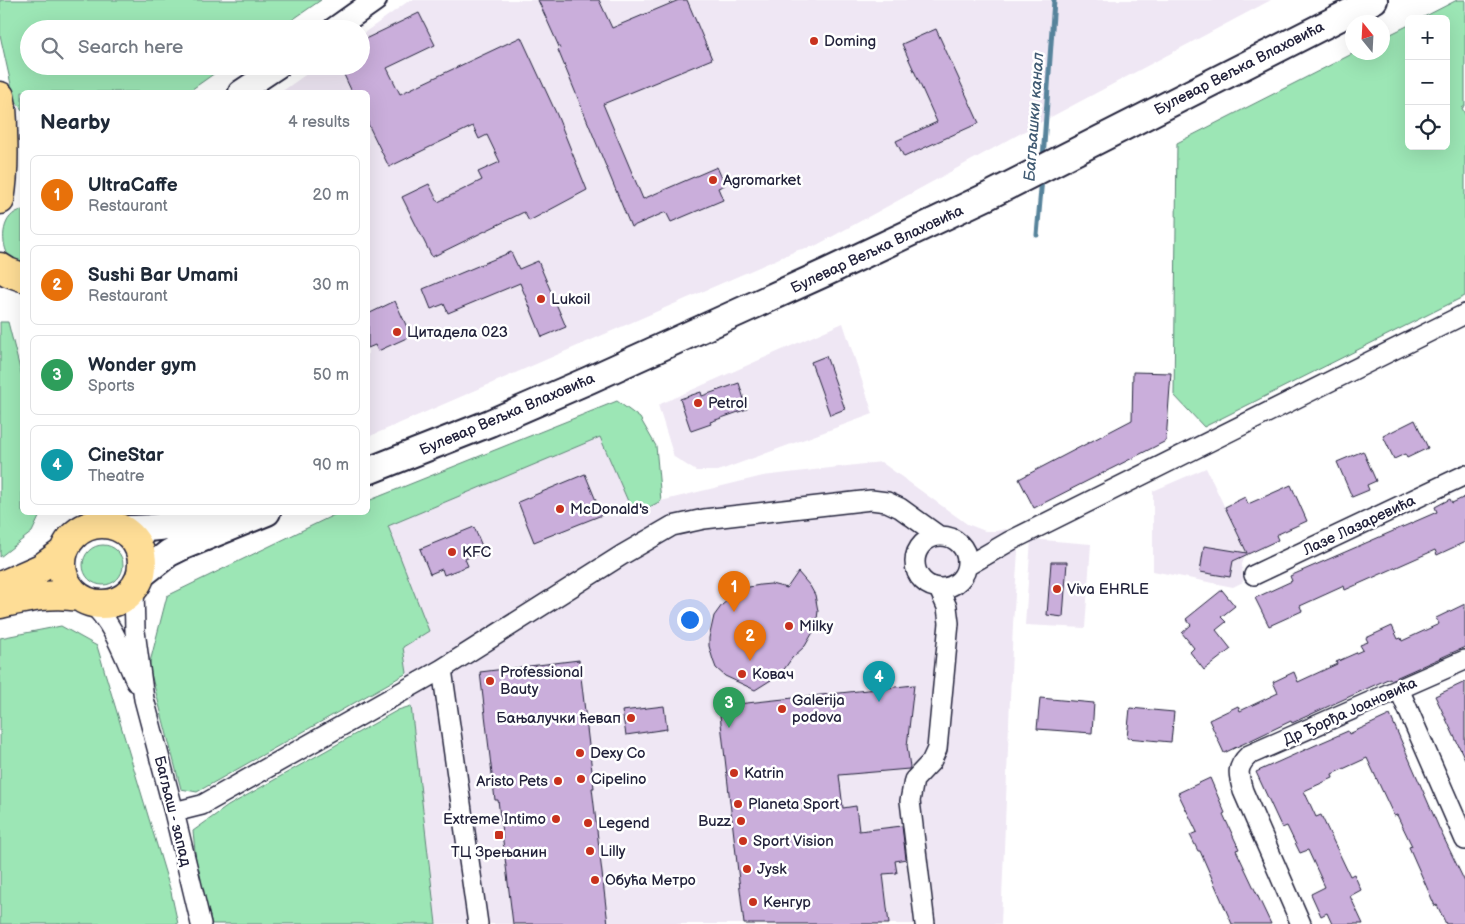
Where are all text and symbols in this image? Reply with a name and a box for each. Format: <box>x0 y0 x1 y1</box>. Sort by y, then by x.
north arrow <box>1345 15 1390 60</box>
map controls <box>1405 15 1450 150</box>
button: + <box>1405 15 1450 60</box>
street label: Булевар Вељка Влаховића <box>1151 17 1327 120</box>
search box <box>20 20 370 75</box>
place label: Doming <box>824 32 876 51</box>
icon: search <box>38 34 66 62</box>
marker: Doming <box>808 35 820 47</box>
text: Search here <box>78 36 183 59</box>
water label: Багљашки канал <box>1021 52 1048 182</box>
button: − <box>1405 60 1450 105</box>
button: locate <box>1405 105 1450 150</box>
text: Nearby <box>40 110 110 135</box>
text: 4 results <box>288 113 350 132</box>
place label: Agromarket <box>723 171 801 190</box>
text: UltraCaffe <box>88 174 178 197</box>
marker: Agromarket <box>707 174 719 186</box>
text: 1 <box>54 186 60 205</box>
text: 20 m <box>313 186 349 205</box>
text: Restaurant <box>88 197 168 216</box>
street label: Булевар Вељка Влаховића <box>788 201 967 298</box>
text: Sushi Bar Umami <box>88 264 238 287</box>
text: 2 <box>52 276 62 295</box>
text: 30 m <box>312 276 349 295</box>
text: Restaurant <box>88 287 168 306</box>
place label: Lukoil <box>551 290 590 309</box>
marker: Lukoil <box>535 293 547 305</box>
place label: Цитадела 023 <box>407 323 508 342</box>
marker: Цитадела 023 <box>391 326 403 338</box>
text: Wonder gym <box>88 354 196 377</box>
text: 3 <box>52 366 62 385</box>
text: 50 m <box>313 366 349 385</box>
street label: Булевар Вељка Влаховића <box>417 369 598 460</box>
text: Sports <box>88 377 135 396</box>
place label: Petrol <box>708 394 747 413</box>
marker: Petrol <box>692 397 704 409</box>
text: CineStar <box>88 444 164 467</box>
text: 4 <box>52 456 62 475</box>
text: 90 m <box>313 456 349 475</box>
text: Theatre <box>88 467 144 486</box>
street label: Лазе Лазаревића <box>1299 491 1419 560</box>
place label: McDonald's <box>570 500 649 519</box>
marker: McDonald's <box>554 503 566 515</box>
place label: KFC <box>462 543 492 562</box>
marker: KFC <box>446 546 458 558</box>
pin: 1 <box>718 571 750 612</box>
place label: Viva EHRLE <box>1067 580 1149 599</box>
marker: Viva EHRLE <box>1051 583 1063 595</box>
your location <box>677 607 703 633</box>
place label: Milky <box>799 617 833 636</box>
pin: 2 <box>734 620 766 661</box>
marker: Milky <box>783 620 795 632</box>
pin: 4 <box>863 661 895 702</box>
place label: Professional Bauty <box>500 663 583 699</box>
place label: Ковач <box>752 665 794 684</box>
marker: Ковач <box>736 668 748 680</box>
street label: Др Ђорђа Јоановића <box>1280 673 1420 749</box>
marker: Professional Bauty <box>484 675 496 687</box>
pin: 3 <box>713 687 745 728</box>
place label: Galerija podova <box>792 691 845 727</box>
marker: Galerija podova <box>776 703 788 715</box>
place label: Бањалучки ћевап <box>496 709 621 728</box>
marker: Бањалучки ћевап <box>625 712 637 724</box>
place label: Dexy Co <box>590 744 646 763</box>
marker: Dexy Co <box>574 747 586 759</box>
street label: Багљаш - запад <box>150 754 195 868</box>
place label: Katrin <box>744 764 784 783</box>
marker: Katrin <box>728 767 740 779</box>
place label: Cipelino <box>591 770 647 789</box>
place label: Aristo Pets <box>476 772 549 791</box>
marker: Cipelino <box>575 773 587 785</box>
marker: Aristo Pets <box>552 775 564 787</box>
place label: Planeta Sport <box>748 795 840 814</box>
marker: Planeta Sport <box>732 798 744 810</box>
place label: Extreme Intimo <box>443 810 546 829</box>
place label: Buzz <box>698 812 732 831</box>
marker: Extreme Intimo <box>550 813 562 825</box>
place label: Legend <box>598 814 650 833</box>
marker: Buzz <box>735 815 747 827</box>
marker: Legend <box>582 817 594 829</box>
marker: ТЦ Зрењанин <box>493 829 505 841</box>
place label: Sport Vision <box>753 832 834 851</box>
marker: Sport Vision <box>737 835 749 847</box>
place label: Lilly <box>600 842 626 861</box>
place label: ТЦ Зрењанин <box>451 843 547 862</box>
marker: Lilly <box>584 845 596 857</box>
place label: Jysk <box>757 860 787 879</box>
marker: Jysk <box>741 863 753 875</box>
place label: Обућа Метро <box>605 871 696 890</box>
marker: Обућа Метро <box>589 874 601 886</box>
place label: Кенгур <box>763 893 811 912</box>
marker: Кенгур <box>747 896 759 908</box>

